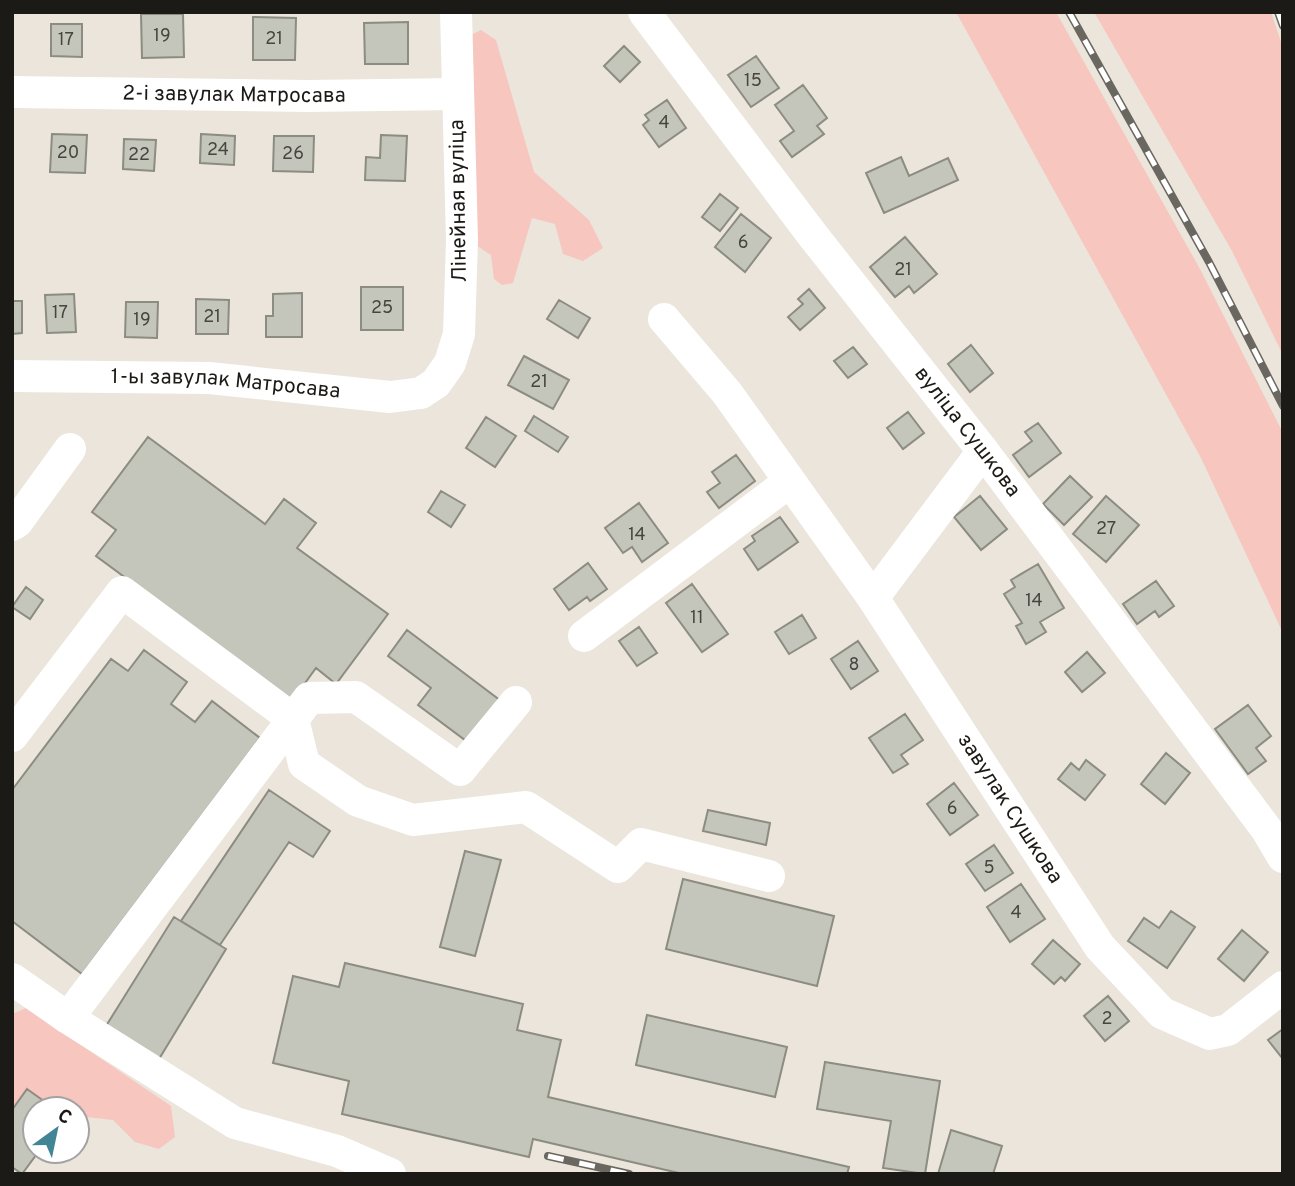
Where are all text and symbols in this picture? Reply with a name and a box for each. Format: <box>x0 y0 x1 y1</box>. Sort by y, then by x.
house number: 19 <box>153 25 171 48</box>
house number: 21 <box>265 28 283 51</box>
house number: 17 <box>58 29 74 52</box>
house number: 15 <box>744 70 762 93</box>
street label: 2-і завулак Матросава <box>122 80 346 110</box>
house number: 4 <box>658 112 670 135</box>
street label: Лінейная вуліца <box>444 119 474 283</box>
house number: 24 <box>207 139 229 162</box>
house number: 20 <box>57 142 79 165</box>
house number: 26 <box>282 143 304 166</box>
house number: 22 <box>128 144 150 167</box>
house number: 6 <box>738 232 748 255</box>
house number: 21 <box>894 259 912 282</box>
house number: 25 <box>371 297 393 320</box>
house number: 17 <box>52 302 68 325</box>
house number: 21 <box>203 306 221 329</box>
house number: 19 <box>133 309 151 332</box>
street label: вуліца Сушкова <box>908 361 1026 503</box>
street label: 1-ы завулак Матросава <box>111 364 342 405</box>
house number: 21 <box>530 371 548 394</box>
house number: 27 <box>1096 518 1116 541</box>
house number: 14 <box>628 524 646 547</box>
house number: 14 <box>1025 590 1043 613</box>
house number: 11 <box>690 607 704 630</box>
house number: 8 <box>849 654 860 677</box>
street label: завулак Сушкова <box>951 728 1069 889</box>
house number: 6 <box>947 798 957 821</box>
house number: 5 <box>983 857 995 880</box>
house number: 4 <box>1010 902 1022 925</box>
house number: 2 <box>1101 1008 1113 1031</box>
north arrow <box>21 1095 91 1165</box>
text: С <box>53 1104 76 1131</box>

